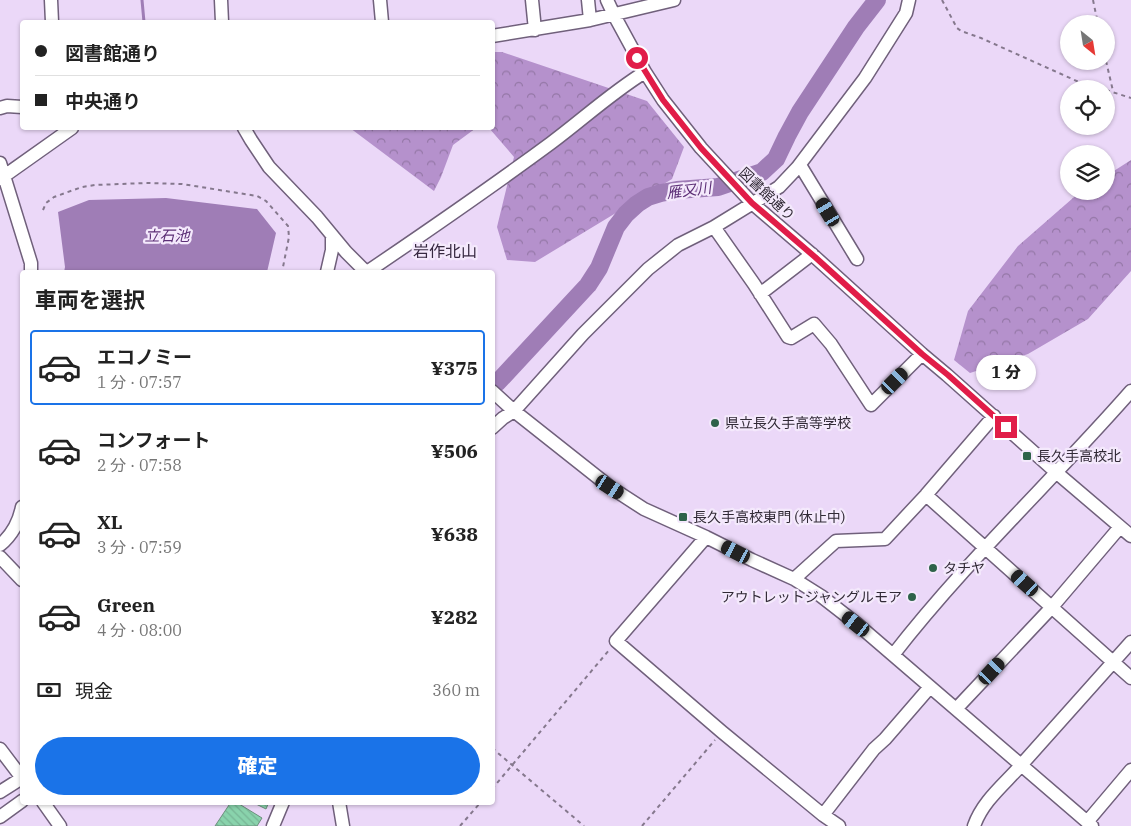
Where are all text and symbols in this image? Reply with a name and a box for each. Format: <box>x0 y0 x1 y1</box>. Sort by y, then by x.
north arrow <box>1060 15 1115 70</box>
map controls <box>1060 15 1115 200</box>
text: 図書館通り <box>65 41 160 65</box>
route start <box>626 47 648 69</box>
button: locate <box>1060 80 1115 135</box>
text: 中央通り <box>65 89 141 113</box>
button: layers <box>1060 145 1115 200</box>
street label: 図書館通り <box>735 164 799 224</box>
water label: 雁又川 <box>666 178 714 202</box>
car <box>813 195 842 229</box>
water label: 立石池 <box>144 226 191 245</box>
district label: 岩作北山 <box>413 241 477 261</box>
text: 車両を選択 <box>35 285 145 314</box>
icon: car <box>37 345 82 390</box>
text: エコノミー <box>97 345 192 369</box>
callout: 1 分 <box>976 354 1036 390</box>
text: ¥375 <box>431 356 478 380</box>
text: 1 分 <box>991 362 1021 382</box>
car <box>879 365 910 397</box>
text: 1 分 · 07:57 <box>97 372 182 392</box>
place label: 県立長久手高等学校 <box>725 414 851 432</box>
route end <box>995 416 1017 438</box>
marker: 県立長久手高等学校 <box>709 417 721 429</box>
icon: car <box>37 428 82 473</box>
text: コンフォート <box>97 428 210 452</box>
text: ¥506 <box>431 439 478 463</box>
place label: 長久手高校北 <box>1037 447 1121 465</box>
marker: 長久手高校北 <box>1021 450 1033 462</box>
text: 2 分 · 07:58 <box>97 455 182 475</box>
car <box>593 473 626 501</box>
place label: 長久手高校東門 (休止中) <box>693 508 845 526</box>
text: XL <box>97 510 123 534</box>
icon: car <box>37 511 82 556</box>
marker: 長久手高校東門 (休止中) <box>677 511 689 523</box>
text: ¥638 <box>431 522 478 546</box>
text: 3 分 · 07:59 <box>97 537 182 557</box>
car <box>719 539 752 565</box>
place label: タチヤ <box>943 559 985 577</box>
marker: タチヤ <box>927 562 939 574</box>
car <box>1008 567 1041 599</box>
place label: アウトレットジャングルモア <box>721 588 902 606</box>
marker: アウトレットジャングルモア <box>906 591 918 603</box>
text: Green <box>97 593 155 617</box>
icon: car <box>37 594 82 639</box>
text: ¥282 <box>431 605 478 629</box>
car <box>839 609 872 639</box>
text: 4 分 · 08:00 <box>97 620 182 640</box>
car <box>976 655 1007 687</box>
icon: cash <box>35 676 63 704</box>
text: 現金 <box>75 679 113 703</box>
text: 360 m <box>432 680 480 700</box>
button: 確定 <box>35 737 480 795</box>

